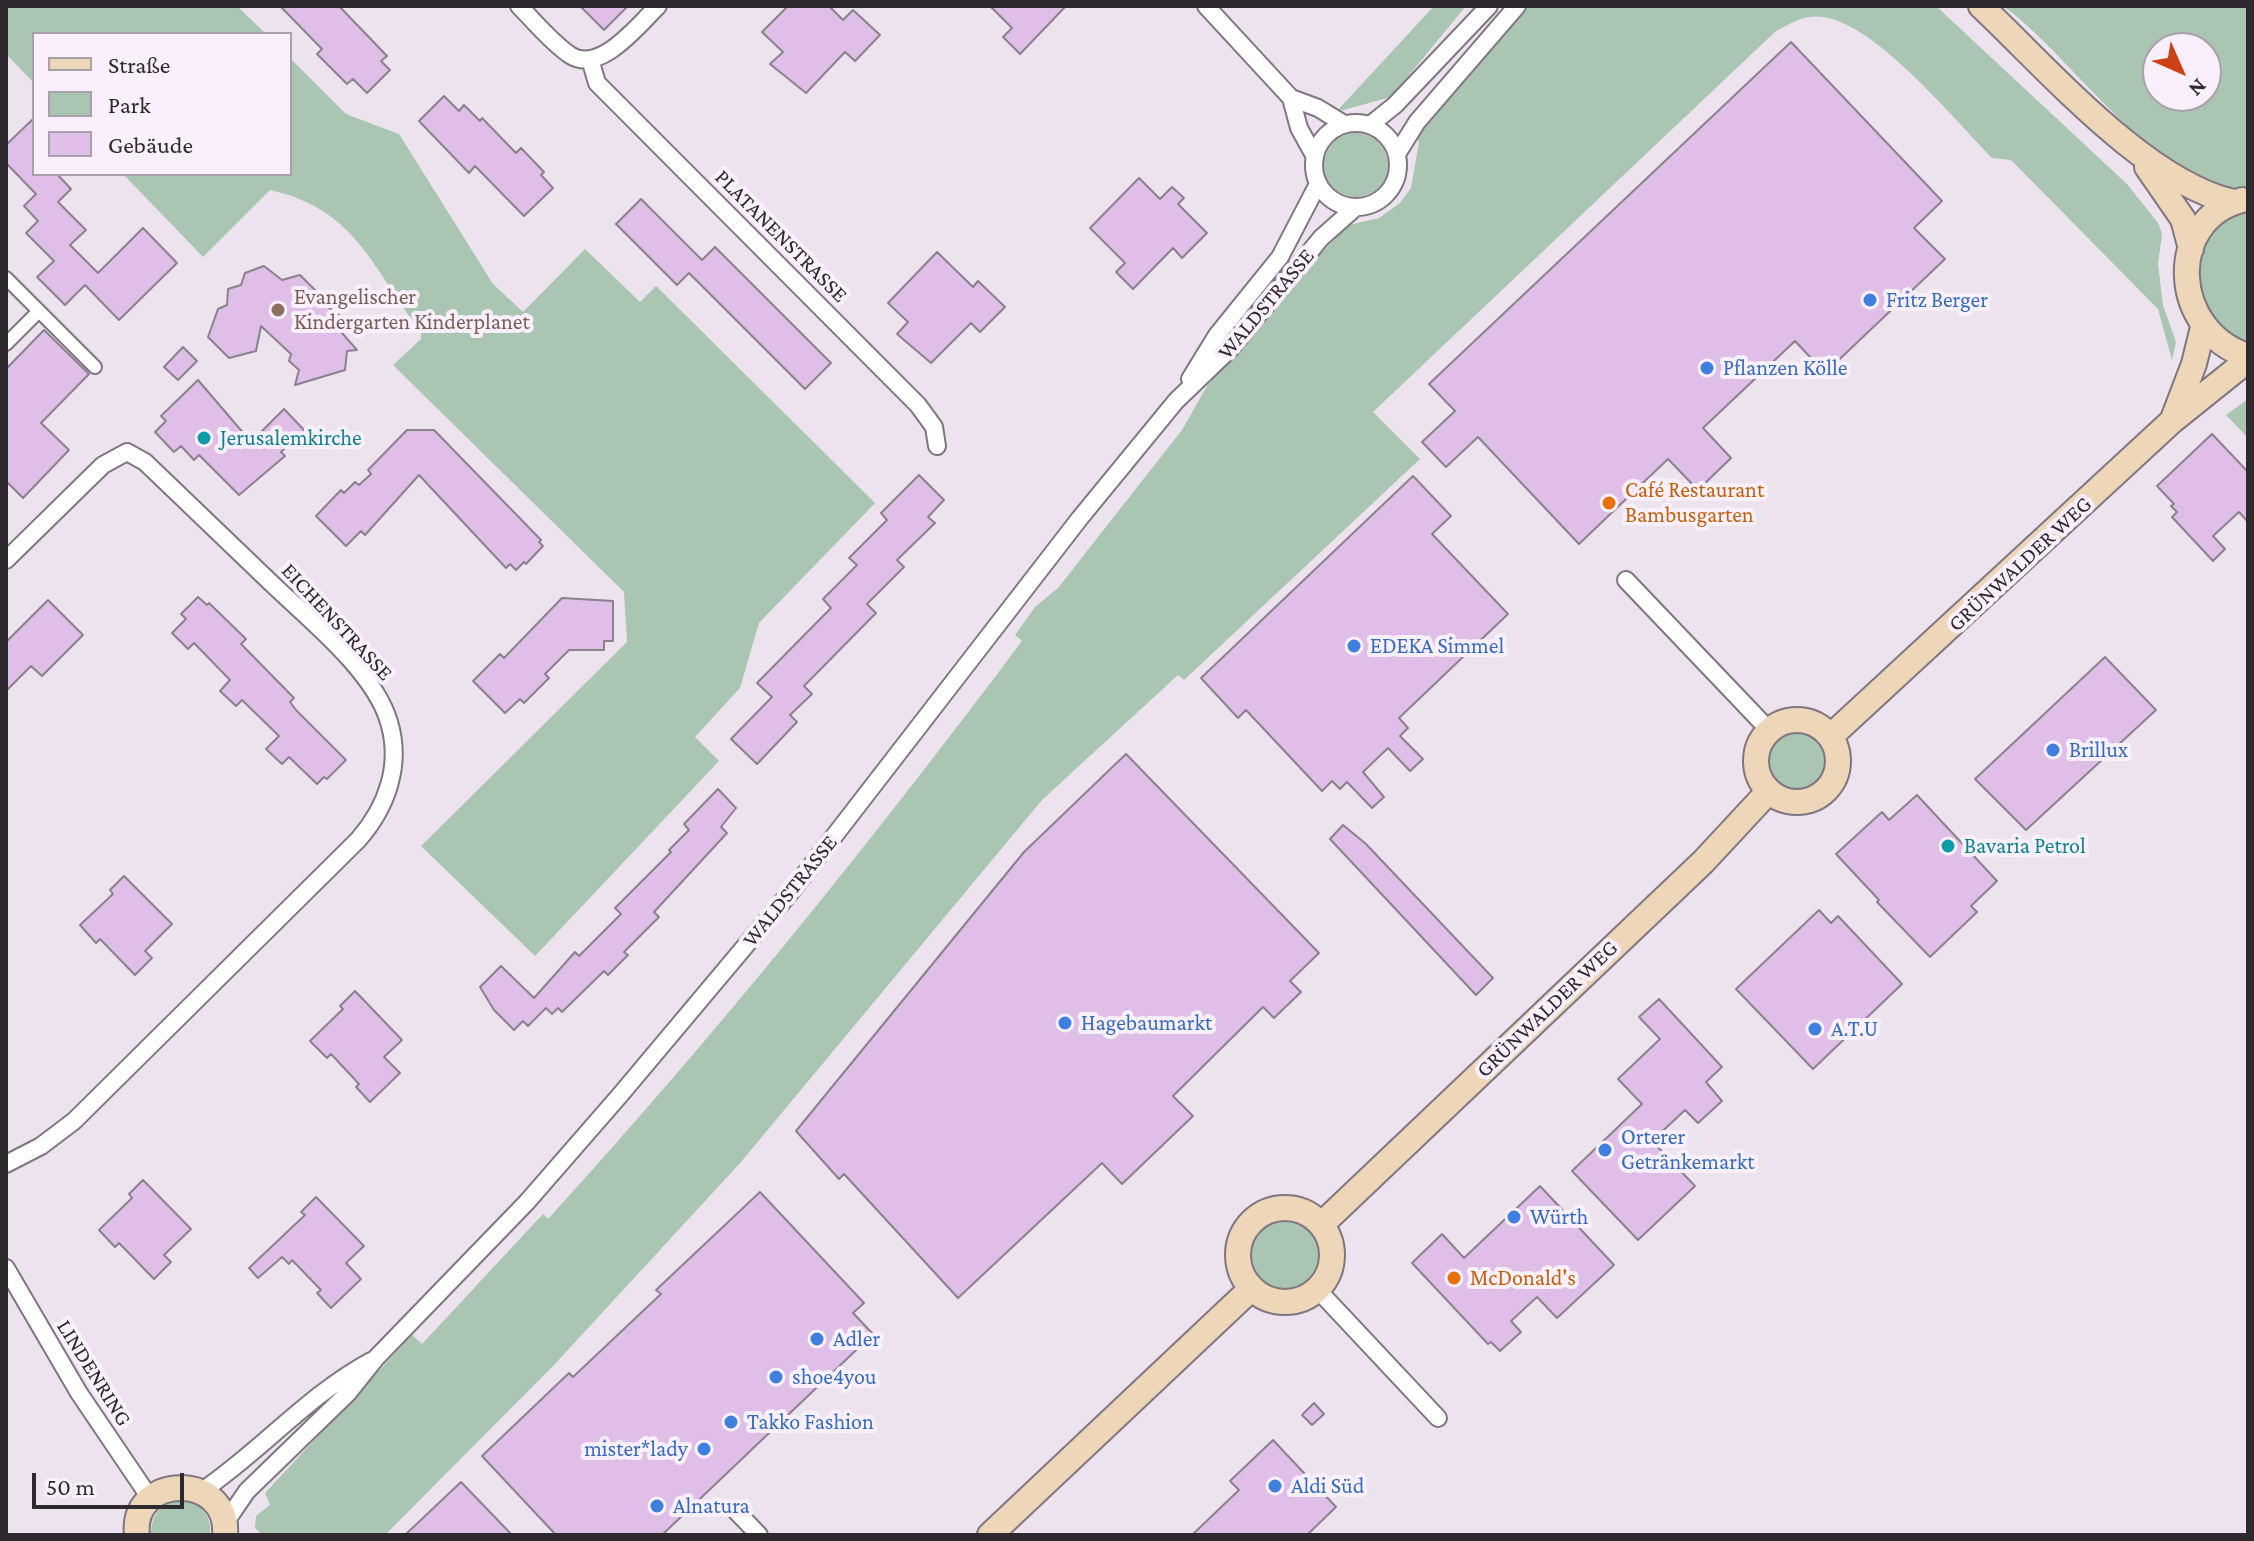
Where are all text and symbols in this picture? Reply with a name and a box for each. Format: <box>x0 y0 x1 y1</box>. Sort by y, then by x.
legend <box>32 32 292 176</box>
north arrow <box>2142 32 2222 112</box>
text: Straße <box>108 51 170 78</box>
text: N <box>2184 74 2212 102</box>
text: Park <box>108 91 151 118</box>
text: Gebäude <box>108 131 193 158</box>
street label: PLATANENSTRASSE <box>709 164 853 308</box>
street label: WALDSTRASSE <box>1212 243 1320 365</box>
place label: Evangelischer Kindergarten Kinderplanet <box>294 284 530 336</box>
place label: Fritz Berger <box>1886 287 1988 313</box>
marker: Fritz Berger <box>1861 291 1879 309</box>
marker: Evangelischer Kindergarten Kinderplanet <box>269 301 287 319</box>
place label: Pflanzen Kölle <box>1723 355 1847 381</box>
marker: Pflanzen Kölle <box>1698 359 1716 377</box>
place label: Jerusalemkirche <box>220 425 362 451</box>
marker: Jerusalemkirche <box>195 429 213 447</box>
place label: Café Restaurant Bambusgarten <box>1625 477 1764 528</box>
street label: GRÜNWALDER WEG <box>1943 491 2097 637</box>
marker: Café Restaurant Bambusgarten <box>1600 494 1618 512</box>
street label: EICHENSTRASSE <box>276 558 398 686</box>
place label: EDEKA Simmel <box>1370 633 1504 659</box>
marker: EDEKA Simmel <box>1345 637 1363 655</box>
place label: Brillux <box>2069 737 2128 763</box>
marker: Brillux <box>2044 741 2062 759</box>
street label: WALDSTRASSE <box>737 830 843 952</box>
place label: Bavaria Petrol <box>1964 833 2086 859</box>
marker: Bavaria Petrol <box>1939 837 1957 855</box>
street label: GRÜNWALDER WEG <box>1471 935 1623 1083</box>
place label: Hagebaumarkt <box>1081 1010 1212 1036</box>
marker: Hagebaumarkt <box>1056 1014 1074 1032</box>
place label: A.T.U <box>1831 1016 1878 1042</box>
marker: A.T.U <box>1806 1020 1824 1038</box>
place label: Orterer Getränkemarkt <box>1621 1124 1755 1176</box>
marker: Orterer Getränkemarkt <box>1596 1141 1614 1159</box>
place label: Würth <box>1530 1204 1588 1230</box>
marker: Würth <box>1505 1208 1523 1226</box>
place label: McDonald's <box>1470 1265 1576 1291</box>
marker: McDonald's <box>1445 1269 1463 1287</box>
street label: LINDENRING <box>51 1315 137 1431</box>
place label: Adler <box>833 1326 880 1352</box>
marker: Adler <box>808 1330 826 1348</box>
place label: shoe4you <box>792 1364 876 1390</box>
marker: shoe4you <box>767 1368 785 1386</box>
place label: Takko Fashion <box>747 1409 874 1435</box>
marker: Takko Fashion <box>722 1413 740 1431</box>
place label: mister*lady <box>584 1436 688 1462</box>
marker: mister*lady <box>695 1440 713 1458</box>
scale bar <box>36 1457 188 1507</box>
text: 50 m <box>46 1473 95 1500</box>
place label: Aldi Süd <box>1291 1473 1364 1499</box>
marker: Aldi Süd <box>1266 1477 1284 1495</box>
place label: Alnatura <box>673 1493 750 1519</box>
marker: Alnatura <box>648 1497 666 1515</box>

